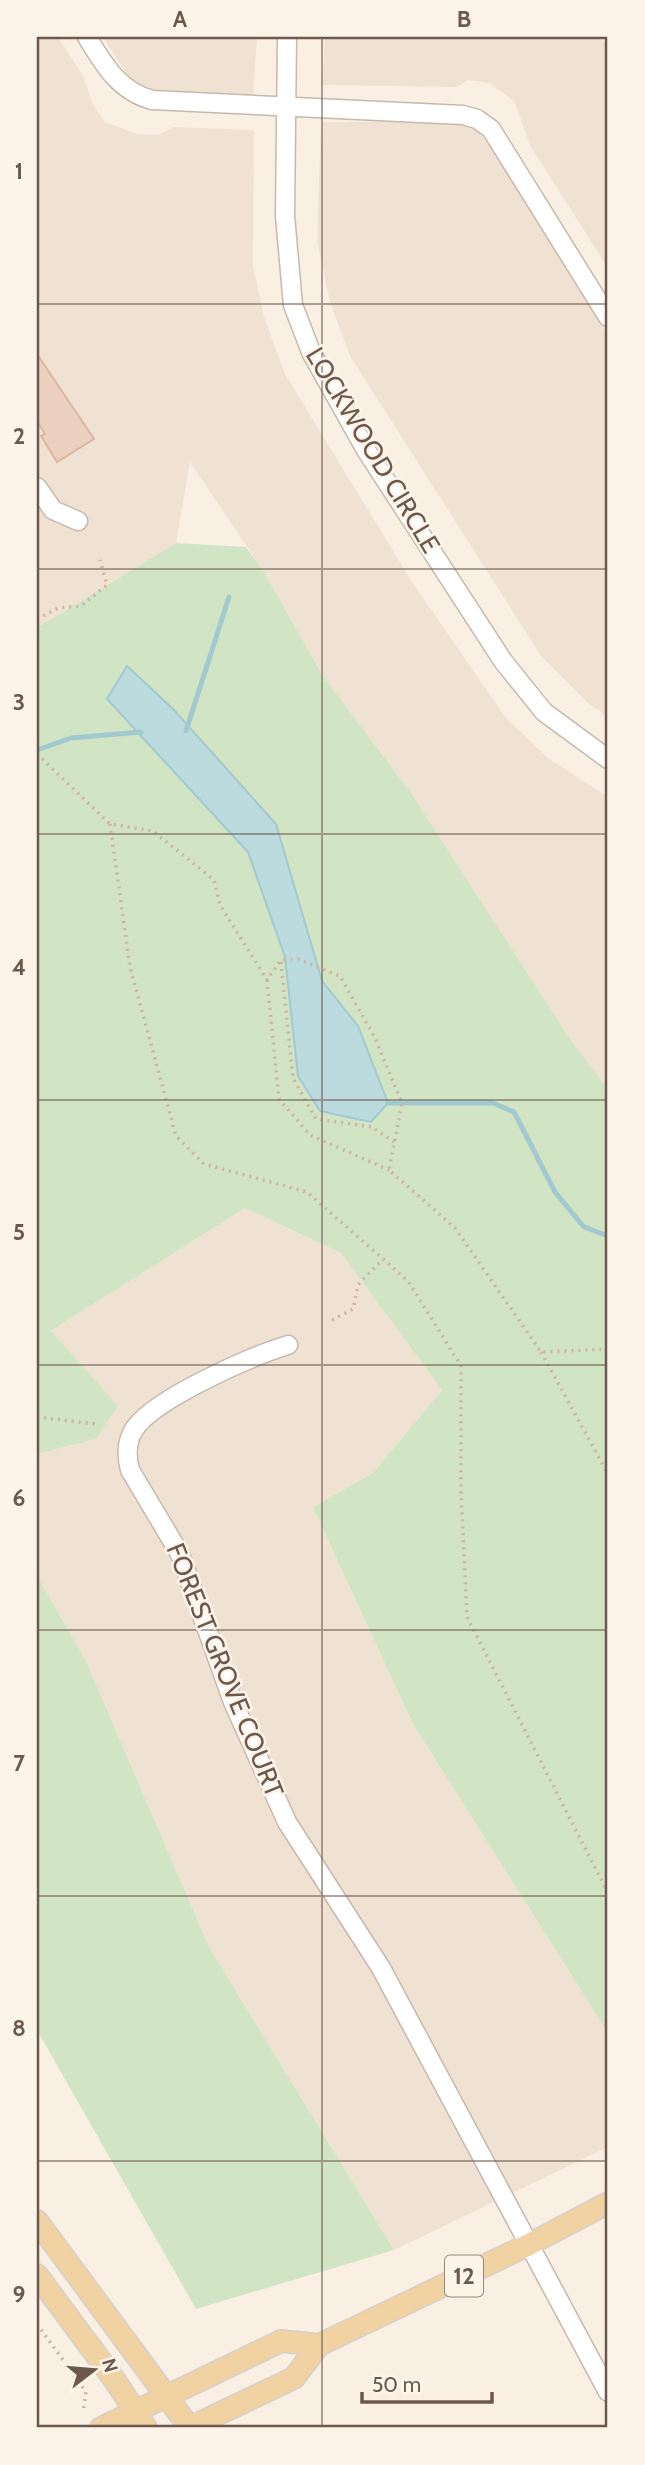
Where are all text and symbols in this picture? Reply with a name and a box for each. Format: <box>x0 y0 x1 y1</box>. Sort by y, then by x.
text: A <box>173 5 188 33</box>
text: B <box>457 5 471 33</box>
text: 1 <box>15 157 23 185</box>
street label: LOCKWOOD CIRCLE <box>299 341 447 559</box>
text: 2 <box>13 422 25 450</box>
text: 3 <box>13 688 25 716</box>
text: 4 <box>12 953 26 981</box>
text: 5 <box>13 1218 25 1246</box>
text: 6 <box>13 1484 25 1512</box>
street label: FOREST GROVE COURT <box>159 1538 291 1802</box>
text: 7 <box>13 1749 25 1777</box>
text: 8 <box>12 2014 26 2042</box>
road number: 12 <box>445 2256 483 2297</box>
text: 9 <box>13 2280 25 2308</box>
north arrow <box>60 2336 130 2406</box>
text: N <box>97 2356 123 2375</box>
scale bar <box>362 2360 491 2404</box>
text: 50 m <box>372 2372 421 2397</box>

